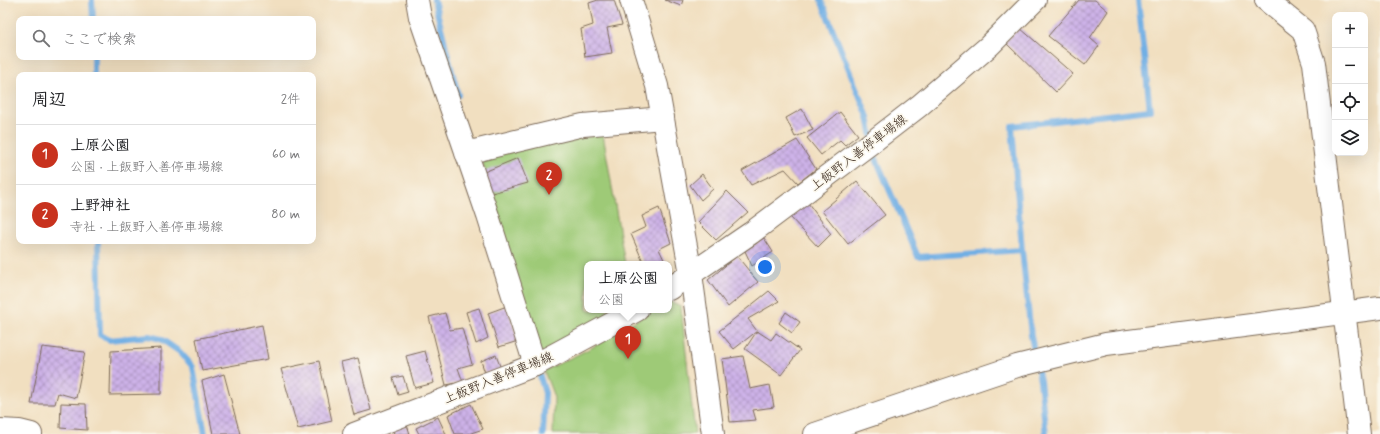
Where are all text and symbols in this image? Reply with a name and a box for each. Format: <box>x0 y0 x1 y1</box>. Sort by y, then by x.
map controls <box>1332 12 1368 156</box>
button: + <box>1332 12 1368 48</box>
search box <box>16 16 316 60</box>
icon: search <box>30 27 52 49</box>
text: ここで検索 <box>62 30 137 50</box>
button: − <box>1332 48 1368 84</box>
button: locate <box>1332 84 1368 120</box>
text: 周辺 <box>32 89 66 111</box>
text: 2件 <box>281 91 300 108</box>
street label: 上飯野入善停車場線 <box>807 111 912 195</box>
button: layers <box>1332 120 1368 156</box>
text: 上原公園 <box>70 136 130 156</box>
text: 1 <box>42 146 48 163</box>
text: 60 m <box>272 146 300 163</box>
text: 公園 · 上飯野入善停車場線 <box>70 159 223 176</box>
pin: 2 <box>536 162 562 195</box>
text: 上野神社 <box>70 196 130 216</box>
text: 2 <box>42 206 48 223</box>
text: 80 m <box>271 206 300 223</box>
text: 寺社 · 上飯野入善停車場線 <box>70 219 223 236</box>
your location <box>755 257 775 277</box>
popup <box>584 261 672 313</box>
text: 上原公園 <box>598 269 658 289</box>
text: 公園 <box>598 292 624 309</box>
pin: 1 <box>615 326 641 359</box>
street label: 上飯野入善停車場線 <box>441 348 557 408</box>

